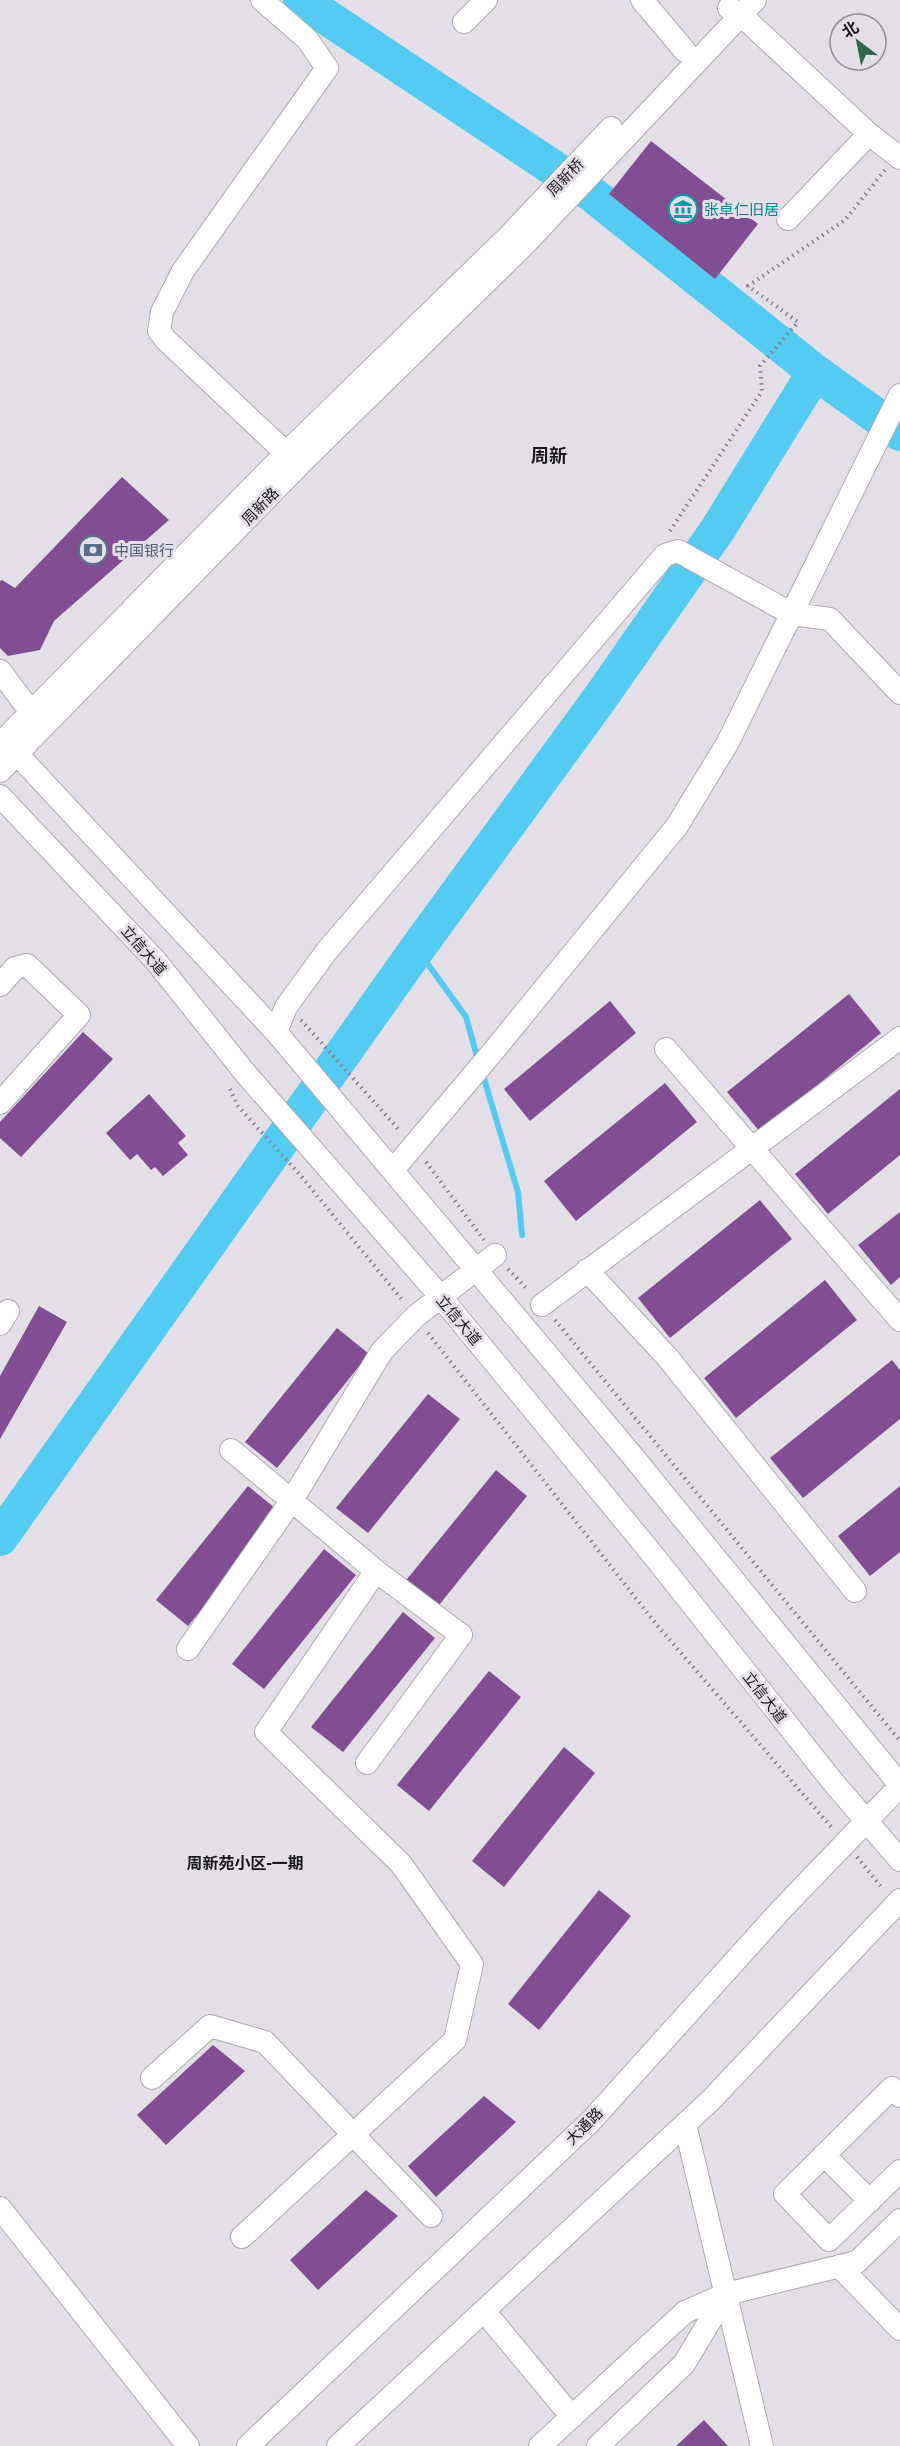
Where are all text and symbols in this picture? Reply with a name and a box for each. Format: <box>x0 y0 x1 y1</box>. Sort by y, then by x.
north arrow <box>828 12 888 72</box>
text: 北 <box>838 17 862 41</box>
street label: 周新桥 <box>543 155 587 199</box>
museum icon: 张卓仁旧居 <box>667 193 699 225</box>
place label: 张卓仁旧居 <box>704 201 779 218</box>
district label: 周新 <box>531 445 567 465</box>
street label: 周新路 <box>238 484 282 528</box>
bank icon: 中国银行 <box>77 534 109 566</box>
place label: 中国银行 <box>114 542 174 559</box>
street label: 立信大道 <box>118 922 170 978</box>
street label: 立信大道 <box>433 1292 485 1348</box>
street label: 立信大道 <box>740 1668 790 1726</box>
district label: 周新苑小区-一期 <box>186 1854 304 1872</box>
street label: 大通路 <box>562 2104 606 2148</box>

